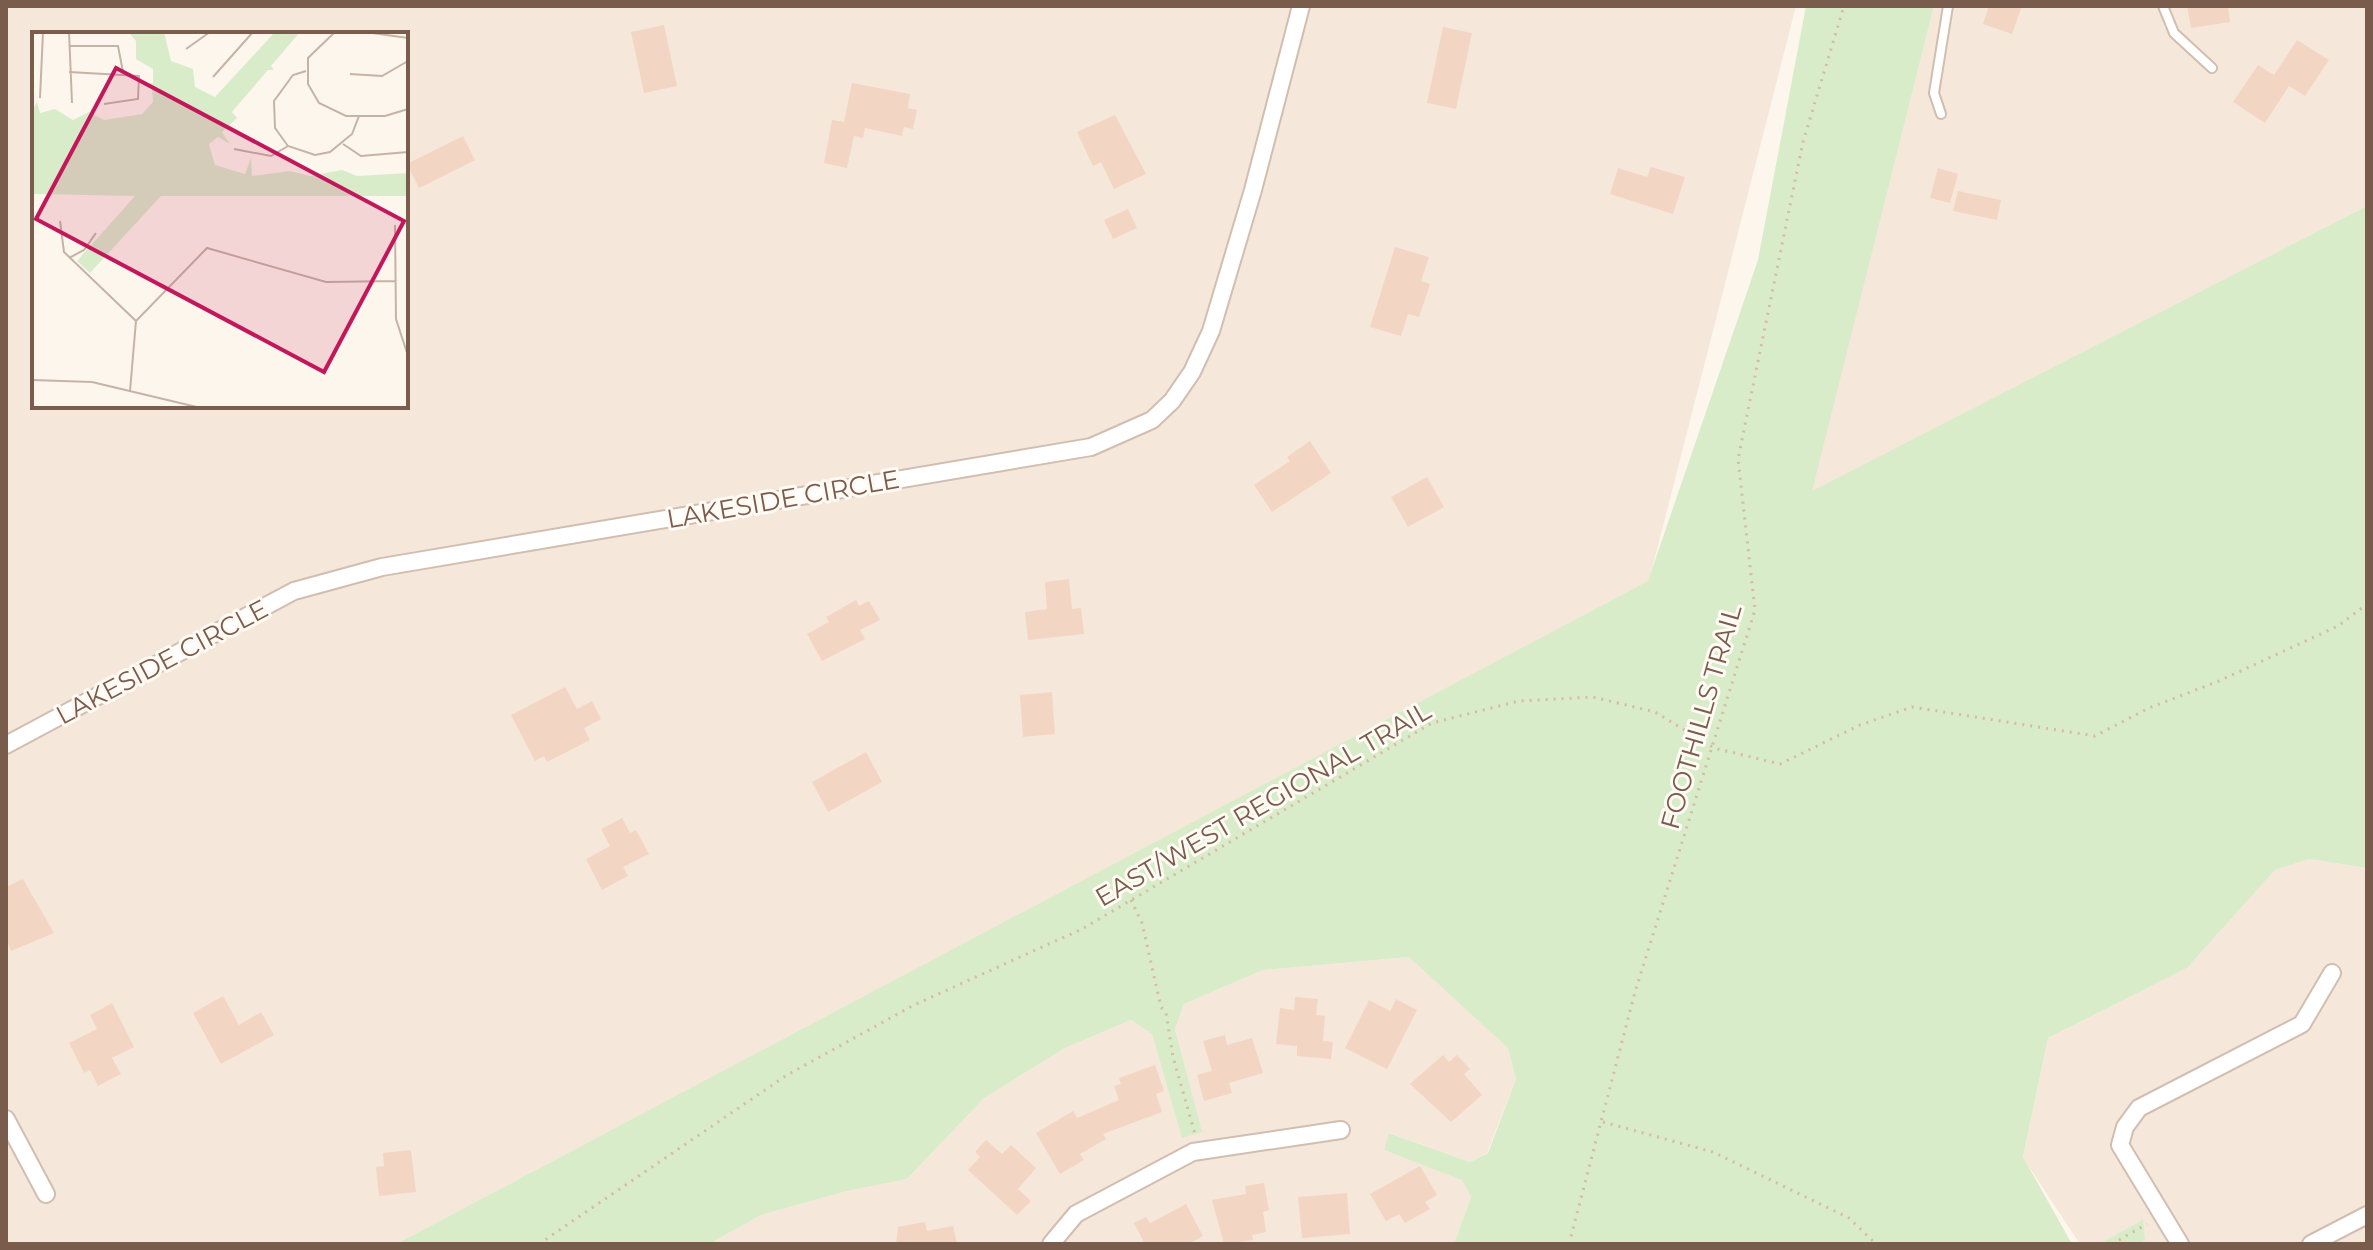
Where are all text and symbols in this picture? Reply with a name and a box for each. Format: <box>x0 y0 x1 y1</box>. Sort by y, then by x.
inset map <box>32 32 408 408</box>
street label: LAKESIDE CIRCLE <box>664 463 902 535</box>
street label: LAKESIDE CIRCLE <box>50 593 274 731</box>
street label: FOOTHILLS TRAIL <box>1654 600 1749 833</box>
street label: EAST/WEST REGIONAL TRAIL <box>1089 694 1437 913</box>

